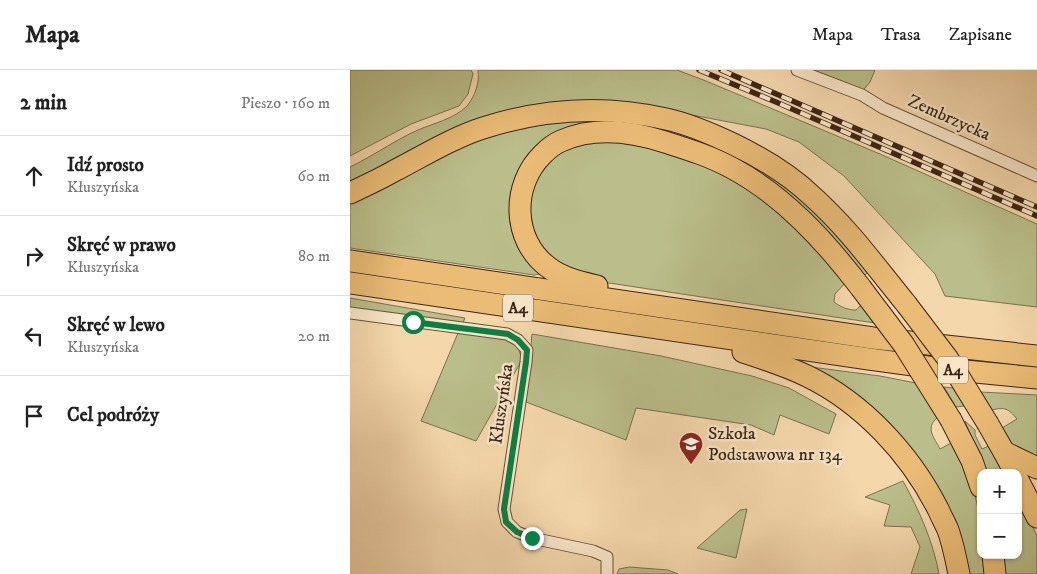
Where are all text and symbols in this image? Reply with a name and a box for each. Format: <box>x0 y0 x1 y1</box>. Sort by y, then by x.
text: Mapa <box>25 20 79 50</box>
text: Mapa <box>812 24 853 46</box>
text: Trasa <box>881 24 921 46</box>
text: Zapisane <box>949 24 1012 46</box>
text: 2 min <box>20 90 67 116</box>
street label: Zembrzycka <box>904 90 994 146</box>
text: Pieszo · 160 m <box>241 93 330 113</box>
text: Idź prosto <box>67 154 144 177</box>
icon: ahead <box>20 162 48 190</box>
text: 60 m <box>298 166 330 186</box>
text: Kłuszyńska <box>67 177 139 197</box>
text: Skręć w prawo <box>67 234 176 257</box>
icon: right <box>20 242 48 270</box>
text: 80 m <box>298 246 330 266</box>
text: Kłuszyńska <box>67 257 139 277</box>
road number: A4 <box>503 294 533 322</box>
route start <box>402 311 425 334</box>
text: Skręć w lewo <box>67 314 165 337</box>
icon: left <box>20 322 48 350</box>
text: 20 m <box>298 326 330 346</box>
text: Kłuszyńska <box>67 337 139 357</box>
road number: A4 <box>938 356 968 384</box>
street label: Kłuszyńska <box>485 362 519 446</box>
icon: arrive <box>20 402 48 430</box>
text: Cel podróży <box>67 404 159 427</box>
place label: Szkoła Podstawowa nr 134 <box>708 423 843 466</box>
school or university icon: Szkoła Podstawowa nr 134 <box>678 431 704 465</box>
map controls <box>977 469 1022 559</box>
button: + <box>977 469 1022 514</box>
button: − <box>977 514 1022 559</box>
route end <box>521 527 544 550</box>

